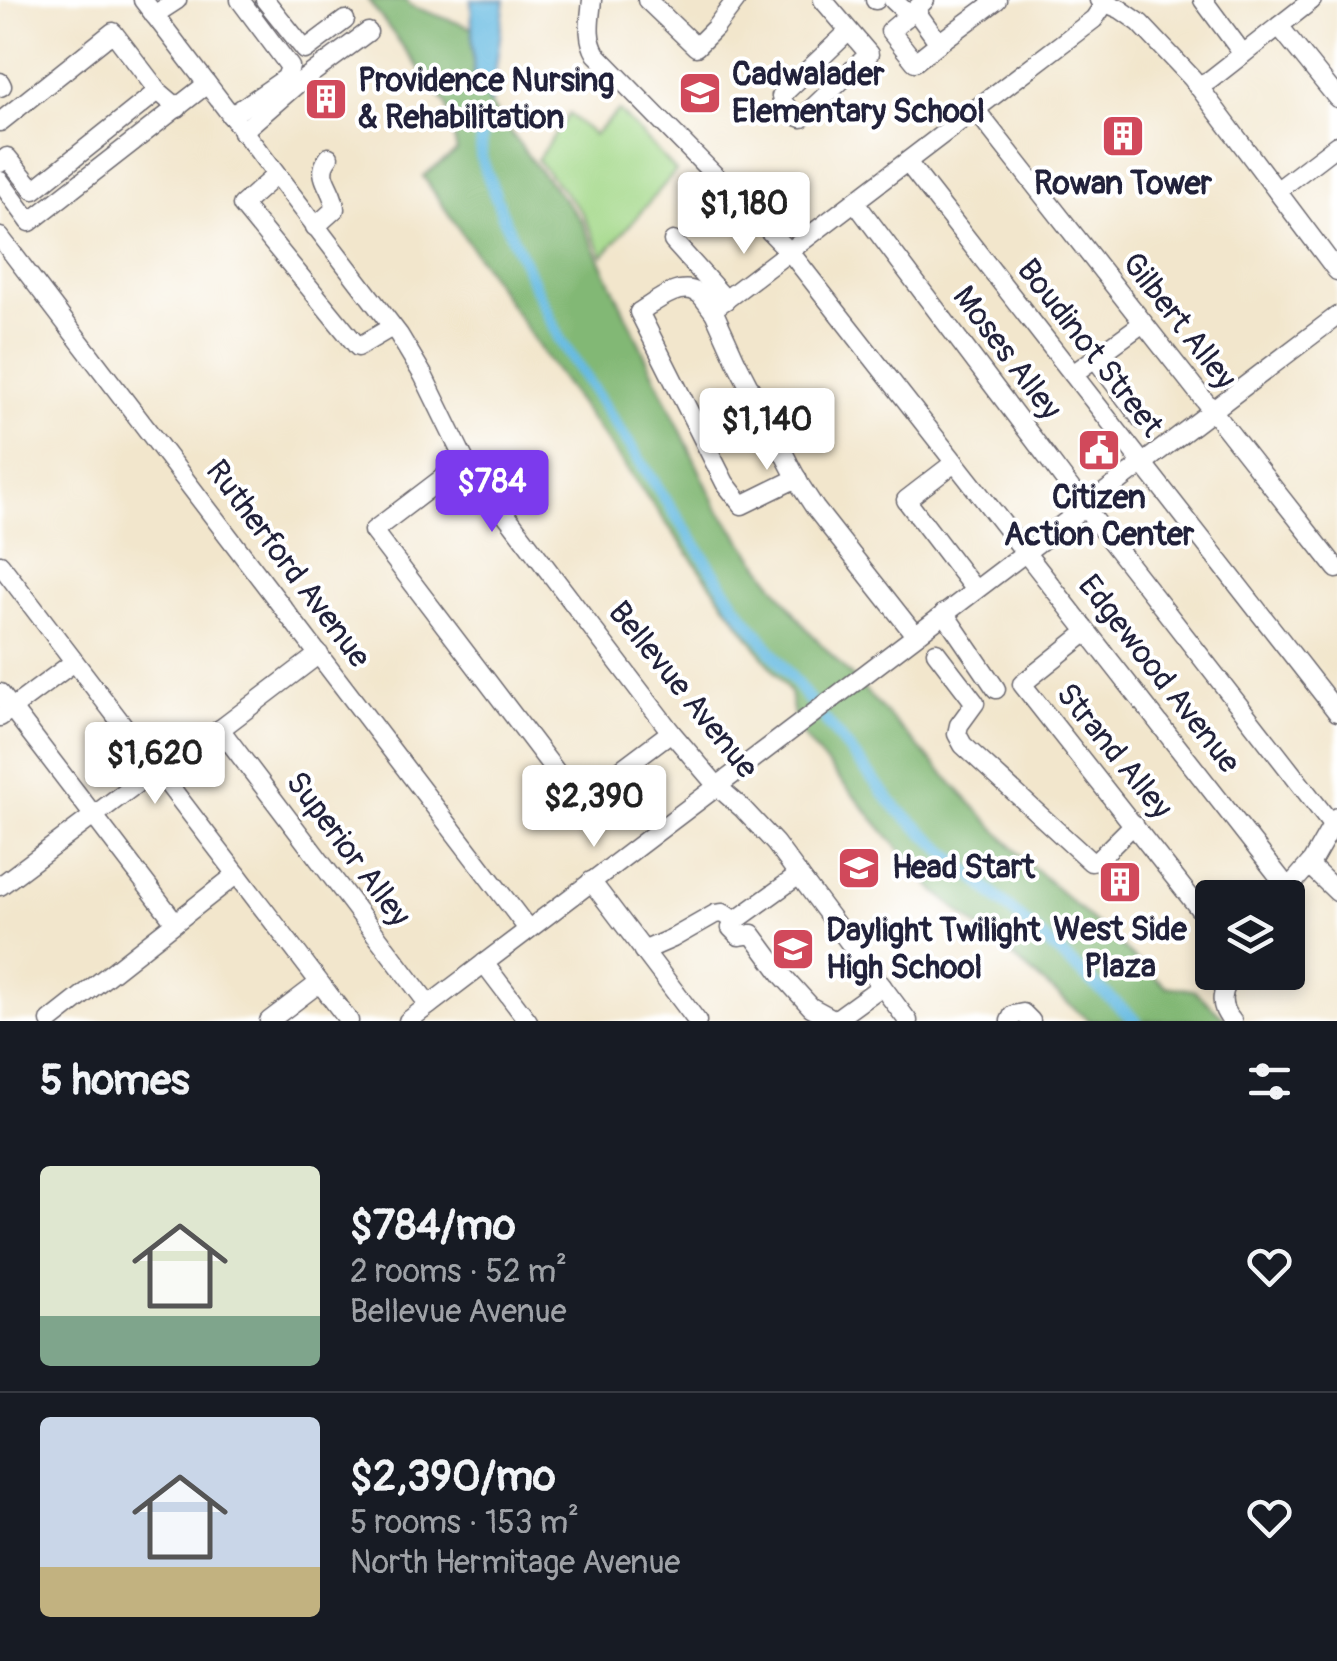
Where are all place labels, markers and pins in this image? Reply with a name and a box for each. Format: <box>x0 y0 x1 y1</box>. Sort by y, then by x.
place label: Cadwalader Elementary School <box>732 55 985 132</box>
place label: Providence Nursing & Rehabilitation <box>358 61 614 138</box>
school or university icon: Cadwalader Elementary School <box>677 70 723 116</box>
building icon: Providence Nursing & Rehabilitation <box>303 76 349 122</box>
building icon: Rowan Tower <box>1100 113 1146 159</box>
place label: Rowan Tower <box>1034 164 1213 204</box>
pin: $1,180 <box>663 172 825 257</box>
pin: $1,140 <box>686 388 848 473</box>
public building icon: Citizen Action Center <box>1076 427 1122 473</box>
pin: $784 <box>433 450 551 535</box>
place label: Citizen Action Center <box>1004 478 1195 555</box>
pin: $1,620 <box>74 722 236 807</box>
pin: $2,390 <box>513 765 675 850</box>
school or university icon: Head Start <box>836 845 882 891</box>
place label: Head Start <box>892 848 1036 888</box>
building icon: West Side Plaza <box>1097 859 1143 905</box>
place label: West Side Plaza <box>1053 910 1188 987</box>
place label: Daylight Twilight High School <box>826 911 1042 988</box>
school or university icon: Daylight Twilight High School <box>770 926 816 972</box>

